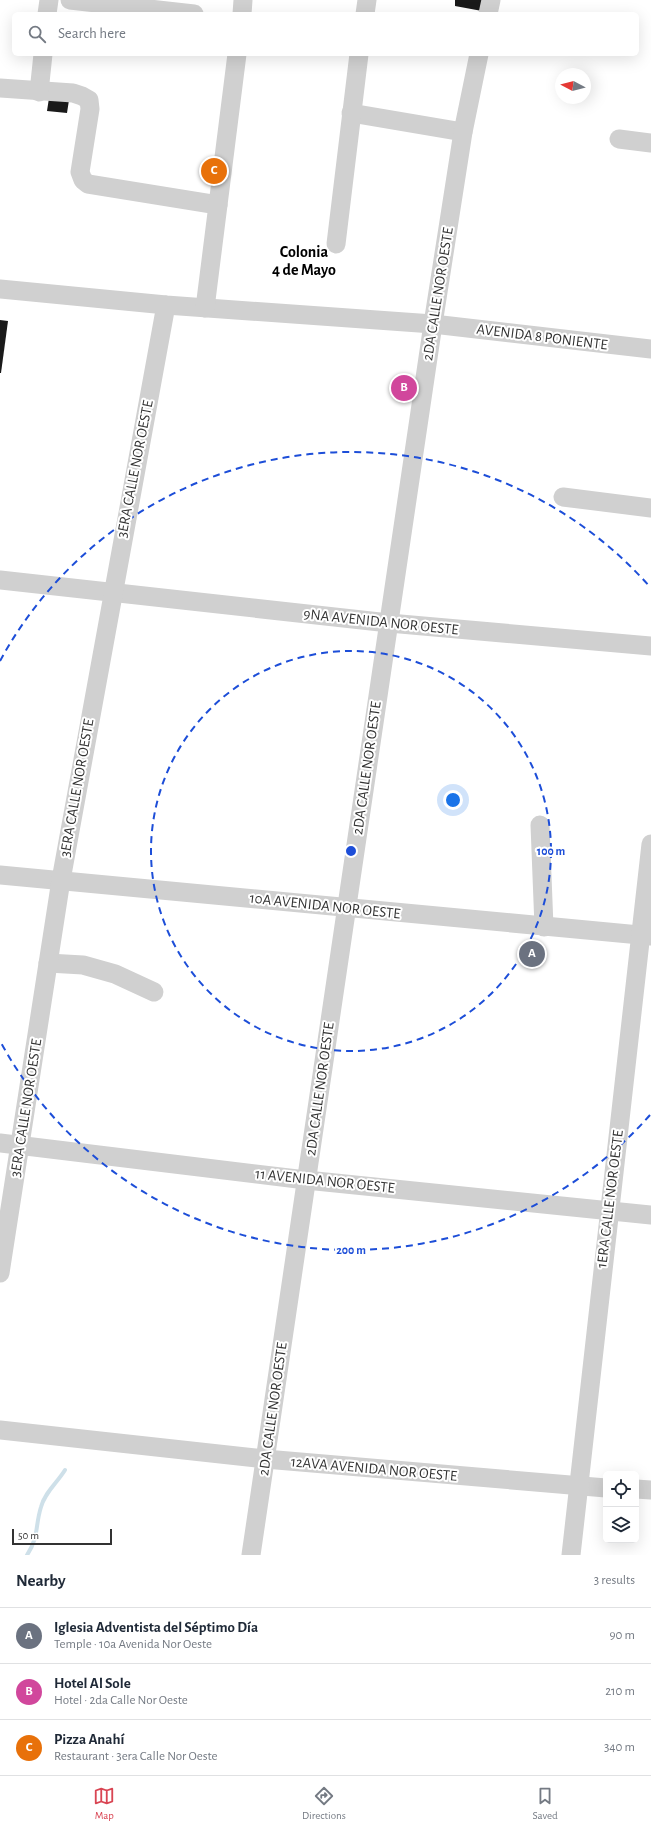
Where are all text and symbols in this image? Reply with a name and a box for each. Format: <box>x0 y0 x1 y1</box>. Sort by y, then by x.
search box <box>12 12 639 56</box>
icon: search <box>26 23 48 45</box>
text: Search here <box>58 26 126 41</box>
north arrow <box>555 68 591 104</box>
pin: C <box>201 156 227 186</box>
street label: 2DA CALLE NOR OESTE <box>420 226 456 362</box>
district label: Colonia 4 de Mayo <box>272 244 336 279</box>
street label: AVENIDA 8 PONIENTE <box>476 322 608 352</box>
pin: B <box>391 373 417 403</box>
street label: 3ERA CALLE NOR OESTE <box>114 399 156 539</box>
street label: 9NA AVENIDA NOR OESTE <box>303 606 459 638</box>
street label: 2DA CALLE NOR OESTE <box>350 700 384 836</box>
street label: 3ERA CALLE NOR OESTE <box>57 718 97 858</box>
your location <box>443 790 463 810</box>
centre of rings <box>344 844 358 858</box>
text: 100 m <box>537 845 565 857</box>
street label: 10A AVENIDA NOR OESTE <box>249 891 401 921</box>
pin: A <box>519 939 545 969</box>
street label: 2DA CALLE NOR OESTE <box>303 1021 337 1157</box>
street label: 3ERA CALLE NOR OESTE <box>8 1038 44 1178</box>
street label: 1ERA CALLE NOR OESTE <box>594 1129 626 1269</box>
street label: 11 AVENIDA NOR OESTE <box>254 1166 396 1196</box>
text: 200 m <box>336 1244 366 1256</box>
street label: 2DA CALLE NOR OESTE <box>256 1341 290 1477</box>
street label: 12AVA AVENIDA NOR OESTE <box>290 1454 458 1484</box>
map controls <box>603 1471 639 1543</box>
button: locate <box>603 1471 639 1507</box>
button: layers <box>603 1507 639 1543</box>
scale bar <box>12 1527 112 1546</box>
text: 50 m <box>18 1530 39 1541</box>
text: Nearby <box>16 1572 66 1589</box>
text: 3 results <box>594 1574 635 1587</box>
text: Iglesia Adventista del Séptimo Día <box>54 1620 258 1635</box>
text: A <box>25 1629 33 1642</box>
text: 90 m <box>609 1629 635 1642</box>
text: Temple · 10a Avenida Nor Oeste <box>54 1638 212 1651</box>
text: Hotel Al Sole <box>54 1676 131 1691</box>
text: B <box>25 1685 33 1698</box>
text: 210 m <box>605 1685 635 1698</box>
text: Hotel · 2da Calle Nor Oeste <box>54 1694 188 1707</box>
text: Pizza Anahí <box>54 1732 124 1747</box>
text: C <box>26 1741 32 1754</box>
text: 340 m <box>604 1741 635 1754</box>
text: Restaurant · 3era Calle Nor Oeste <box>54 1750 217 1763</box>
tab: Map <box>93 1785 115 1822</box>
tab: Directions <box>302 1785 346 1822</box>
tab: Saved <box>532 1785 558 1822</box>

